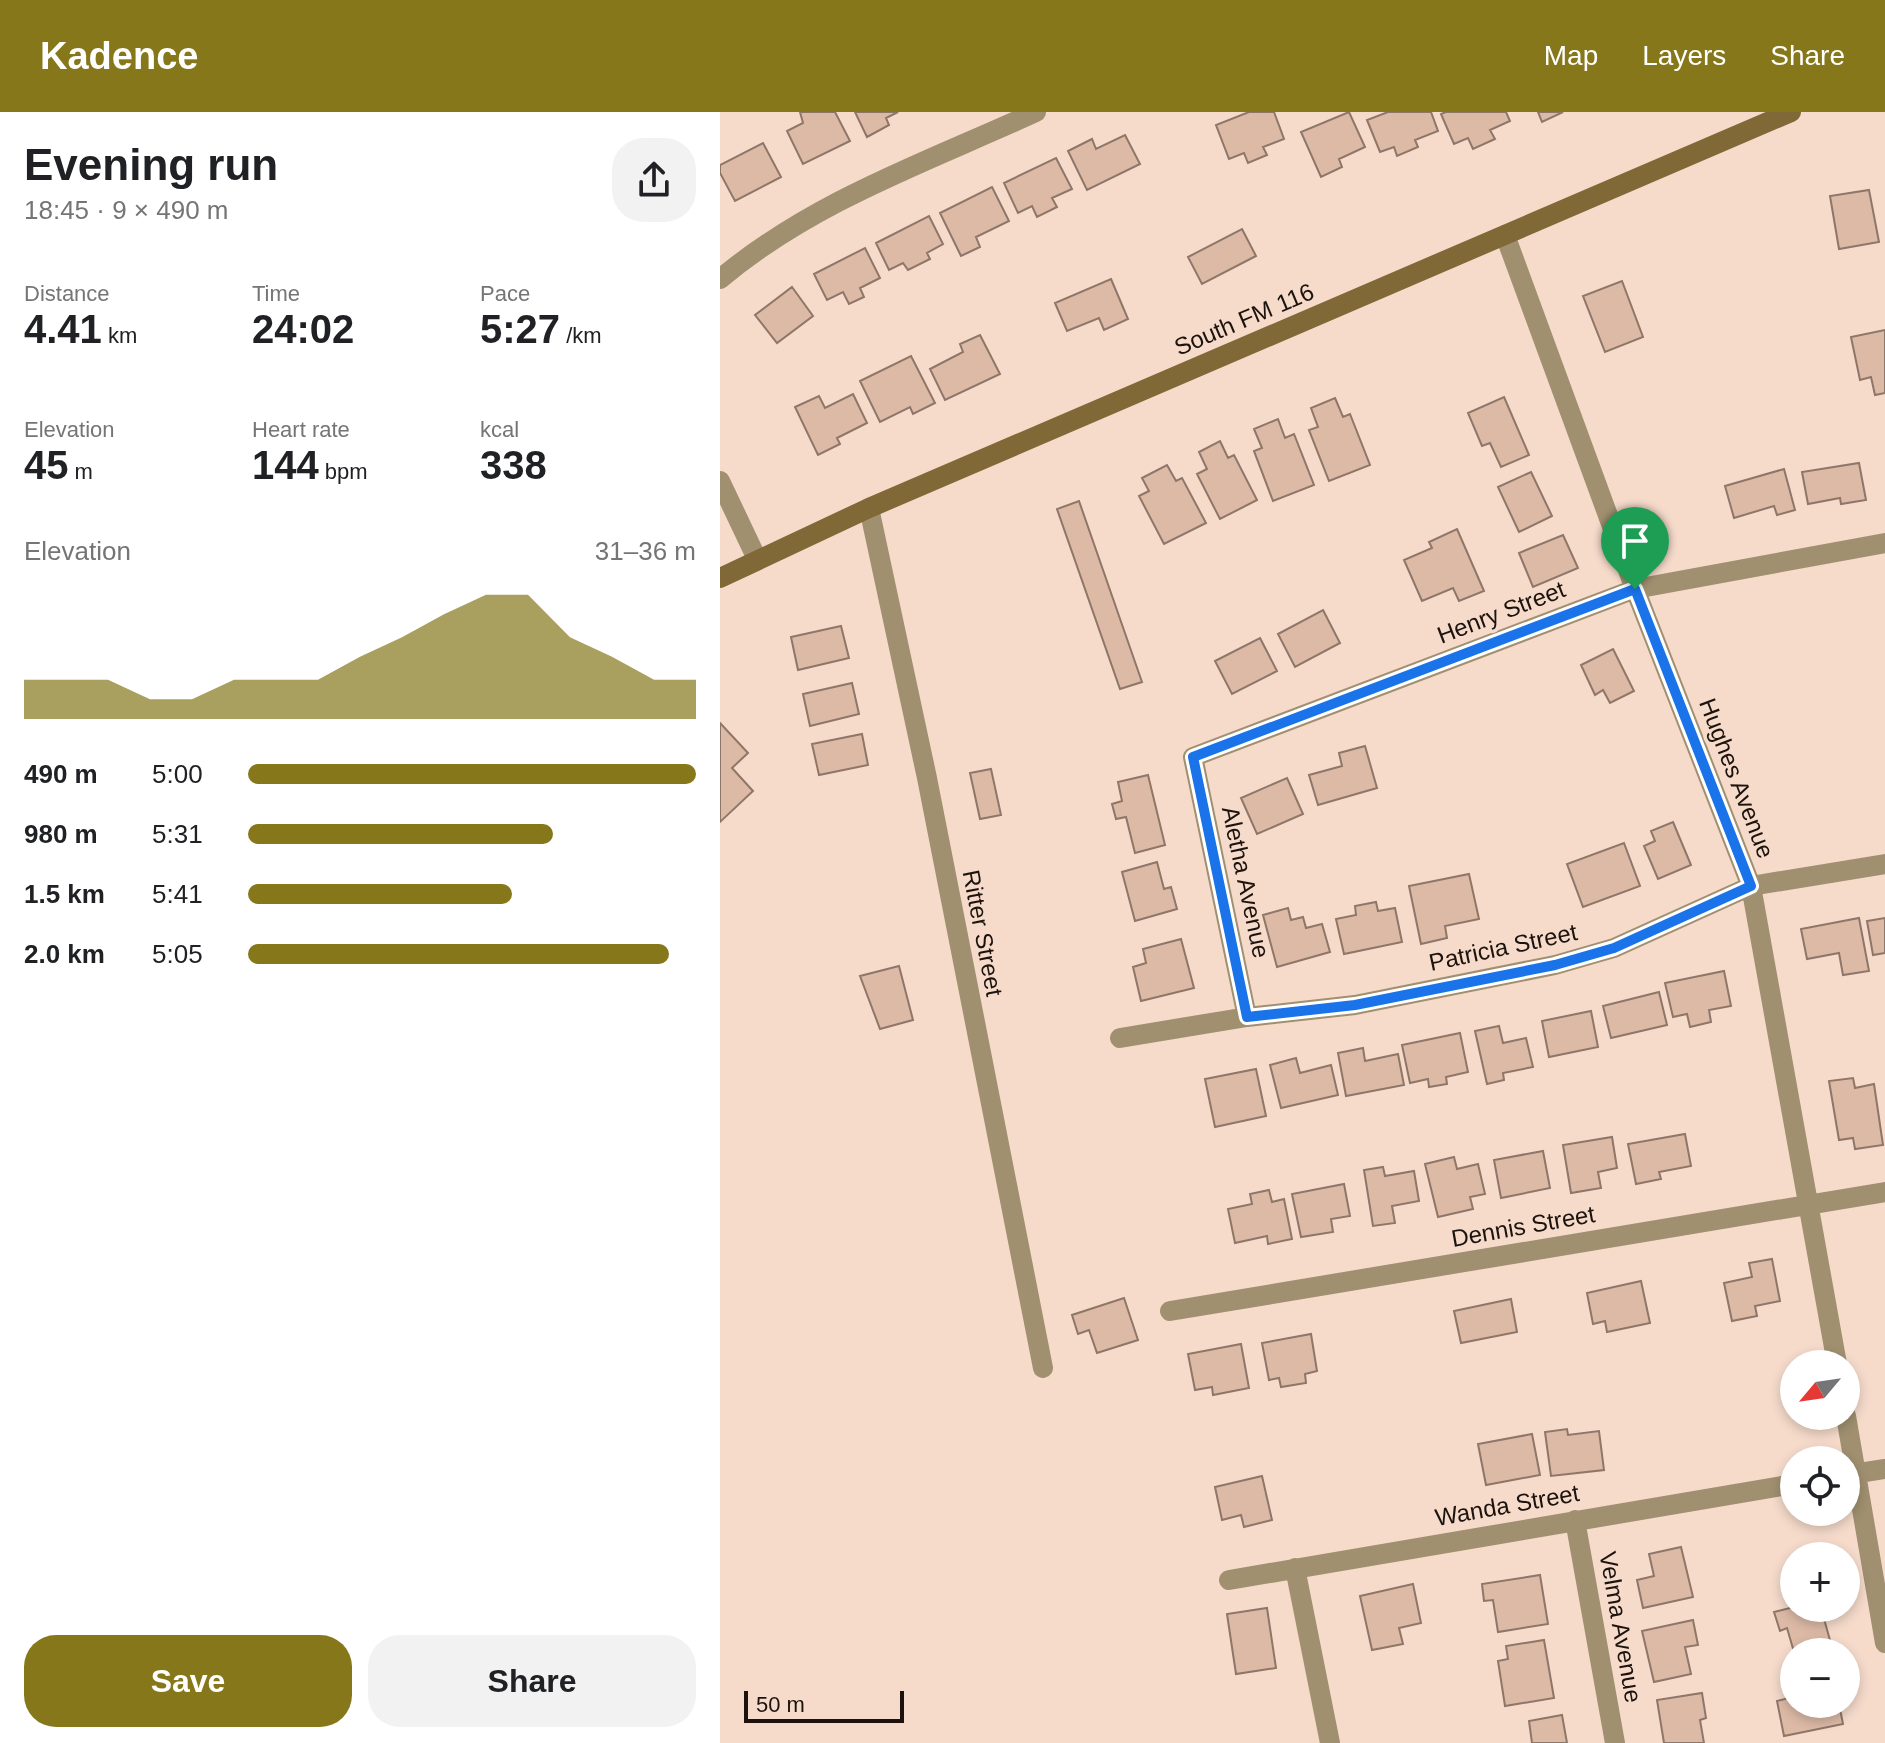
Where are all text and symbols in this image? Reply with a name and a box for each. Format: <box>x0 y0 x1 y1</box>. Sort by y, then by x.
text: Kadence <box>40 35 198 77</box>
text: Map <box>1544 40 1598 71</box>
text: Layers <box>1642 40 1726 71</box>
text: Share <box>1770 40 1845 71</box>
button: share <box>612 138 696 222</box>
text: Evening run <box>24 140 278 189</box>
text: 18:45 · 9 × 490 m <box>24 195 229 225</box>
street label: South FM 116 <box>1170 277 1318 361</box>
text: Distance <box>24 281 110 306</box>
text: Time <box>252 281 300 306</box>
text: Pace <box>480 281 530 306</box>
text: 4.41 <box>24 307 102 351</box>
text: 24:02 <box>252 307 354 351</box>
text: 5:27 <box>480 307 560 351</box>
text: km <box>102 323 137 348</box>
text: /km <box>560 323 602 348</box>
text: Elevation <box>24 417 115 442</box>
text: Heart rate <box>252 417 350 442</box>
text: kcal <box>480 417 519 442</box>
text: 45 <box>24 443 69 487</box>
text: 144 <box>252 443 319 487</box>
text: 338 <box>480 443 547 487</box>
text: m <box>69 459 93 484</box>
text: bpm <box>319 459 368 484</box>
pin <box>1601 507 1669 589</box>
icon: arrive <box>1613 519 1657 563</box>
text: Elevation <box>24 536 131 566</box>
text: 31–36 m <box>595 536 696 566</box>
street label: Henry Street <box>1433 575 1569 649</box>
street label: Hughes Avenue <box>1694 694 1780 862</box>
text: 490 m <box>24 759 98 789</box>
text: 5:00 <box>152 759 203 789</box>
street label: Aletha Avenue <box>1217 804 1275 960</box>
text: 980 m <box>24 819 98 849</box>
text: 5:31 <box>152 819 203 849</box>
street label: Ritter Street <box>958 868 1009 999</box>
text: 1.5 km <box>24 879 105 909</box>
text: 5:41 <box>152 879 203 909</box>
street label: Patricia Street <box>1426 918 1580 976</box>
text: 2.0 km <box>24 939 105 969</box>
text: 5:05 <box>152 939 203 969</box>
street label: Dennis Street <box>1449 1200 1597 1252</box>
north arrow <box>1780 1350 1860 1430</box>
map controls <box>1780 1350 1860 1718</box>
button: locate <box>1780 1446 1860 1526</box>
street label: Wanda Street <box>1433 1479 1581 1531</box>
button: + <box>1780 1542 1860 1622</box>
street label: Velma Avenue <box>1594 1549 1648 1705</box>
button: Save <box>24 1635 352 1727</box>
button: Share <box>368 1635 696 1727</box>
button: − <box>1780 1638 1860 1718</box>
scale bar <box>744 1687 904 1723</box>
text: 50 m <box>756 1692 805 1717</box>

